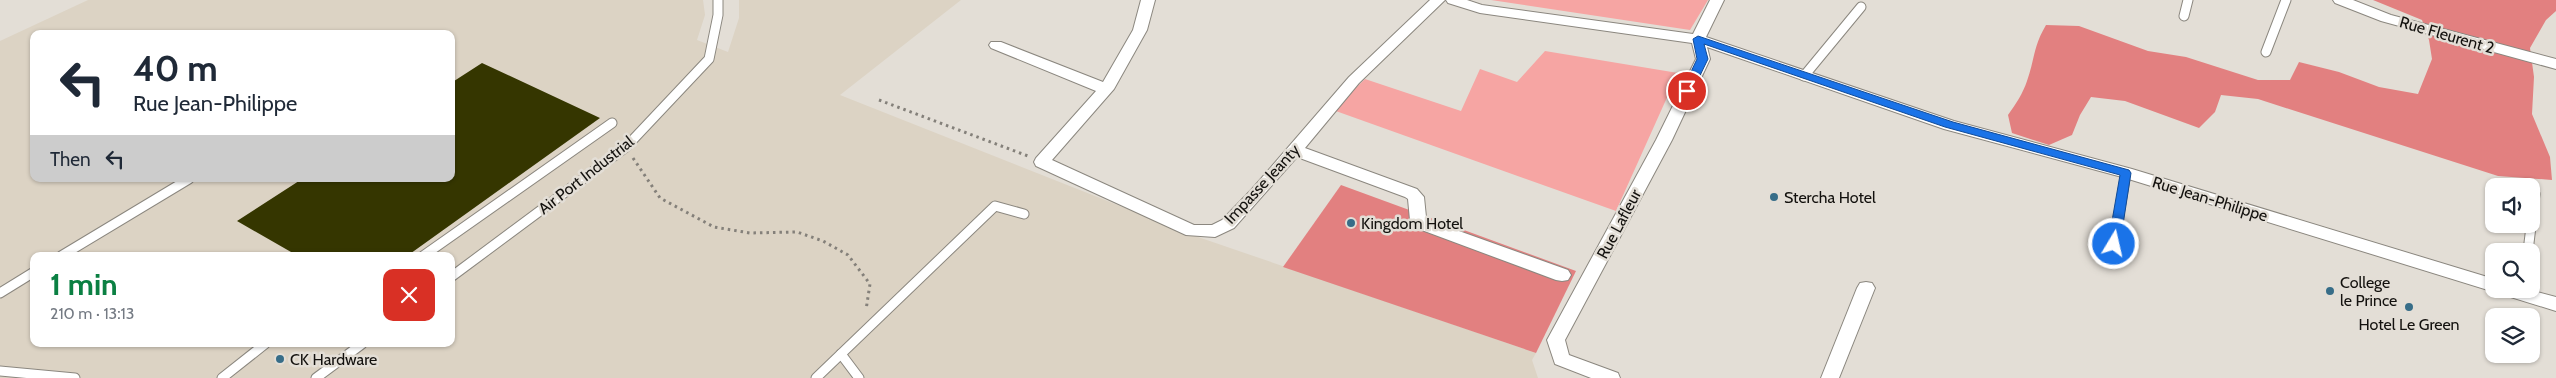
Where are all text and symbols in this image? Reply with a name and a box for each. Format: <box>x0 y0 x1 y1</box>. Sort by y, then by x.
street label: Rue Fleurent 2 <box>2398 12 2496 58</box>
text: 40 m <box>133 47 218 90</box>
icon: left <box>50 50 115 115</box>
pin <box>1666 70 1708 112</box>
icon: arrive <box>1673 77 1701 105</box>
text: Rue Jean-Philippe <box>133 90 297 117</box>
street label: Air Port Industrial <box>535 132 638 218</box>
street label: Impasse Jeanty <box>1220 140 1304 228</box>
icon: left <box>101 145 129 173</box>
text: Then <box>50 148 91 171</box>
street label: Rue Jean-Philippe <box>2150 172 2270 226</box>
map controls <box>2485 178 2540 363</box>
button: sound <box>2485 178 2540 233</box>
street label: Rue Lafleur <box>1593 185 1646 262</box>
place label: Stercha Hotel <box>1784 188 1876 207</box>
marker: Stercha Hotel <box>1768 191 1780 203</box>
place label: Kingdom Hotel <box>1361 214 1463 233</box>
marker: Kingdom Hotel <box>1345 217 1357 229</box>
position arrow <box>2087 217 2139 269</box>
button: search <box>2485 243 2540 298</box>
text: 1 min <box>50 266 118 303</box>
button: close <box>383 269 435 321</box>
place label: College le Prince <box>2340 273 2397 310</box>
marker: College le Prince <box>2324 285 2336 297</box>
marker: Hotel Le Green <box>2403 301 2415 313</box>
text: 210 m · 13:13 <box>50 304 134 323</box>
button: layers <box>2485 308 2540 363</box>
place label: Hotel Le Green <box>2358 315 2460 334</box>
place label: CK Hardware <box>290 350 377 369</box>
marker: CK Hardware <box>274 353 286 365</box>

